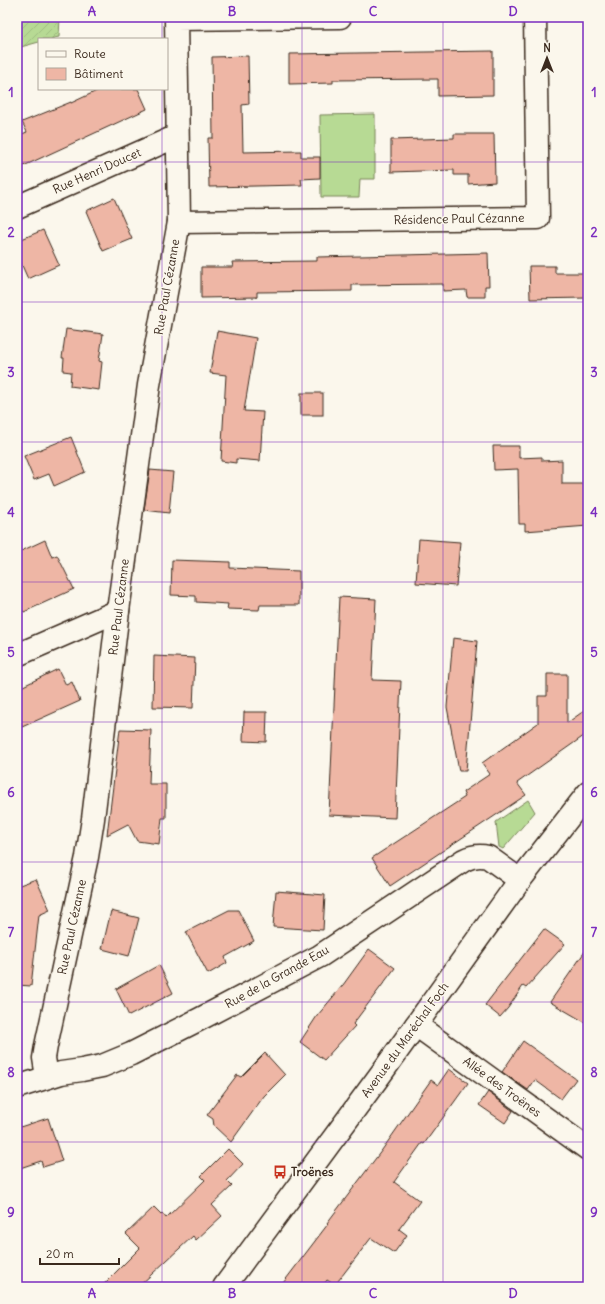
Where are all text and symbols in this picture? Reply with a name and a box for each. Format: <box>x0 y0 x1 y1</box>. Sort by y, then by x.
text: A <box>88 3 97 20</box>
text: B <box>228 3 237 20</box>
text: C <box>369 3 378 20</box>
text: D <box>508 3 518 20</box>
legend <box>38 38 168 90</box>
north arrow <box>527 38 567 78</box>
text: N <box>543 41 551 55</box>
text: Route <box>74 46 106 61</box>
text: Bâtiment <box>74 66 123 81</box>
text: 1 <box>8 84 14 101</box>
text: 1 <box>591 84 597 101</box>
street label: Rue Henri Doucet <box>50 144 143 197</box>
street label: Résidence Paul Cézanne <box>393 210 525 227</box>
text: 2 <box>7 224 15 241</box>
text: 2 <box>590 224 598 241</box>
street label: Rue Paul Cézanne <box>151 238 182 336</box>
text: 3 <box>7 364 15 381</box>
text: 3 <box>590 364 598 381</box>
text: 4 <box>7 504 15 521</box>
text: 4 <box>590 504 598 521</box>
street label: Rue Paul Cézanne <box>105 558 132 656</box>
text: 5 <box>7 644 15 661</box>
text: 5 <box>590 644 598 661</box>
text: 6 <box>7 784 15 801</box>
text: 6 <box>590 784 598 801</box>
street label: Rue Paul Cézanne <box>54 878 89 976</box>
text: 7 <box>8 924 15 941</box>
text: 7 <box>591 924 598 941</box>
street label: Rue de la Grande Eau <box>222 942 331 1011</box>
street label: Avenue du Maréchal Foch <box>358 979 452 1100</box>
street label: Allée des Troënes <box>460 1053 544 1120</box>
text: 8 <box>7 1064 15 1081</box>
text: 8 <box>590 1064 598 1081</box>
bus stop icon: Troënes <box>272 1164 288 1180</box>
place label: Troënes <box>291 1164 334 1179</box>
text: 9 <box>7 1204 15 1221</box>
text: 9 <box>590 1204 598 1221</box>
scale bar <box>40 1240 119 1266</box>
text: 20 m <box>46 1246 74 1261</box>
text: A <box>88 1285 97 1302</box>
text: B <box>228 1285 237 1302</box>
text: C <box>369 1285 378 1302</box>
text: D <box>508 1285 518 1302</box>

